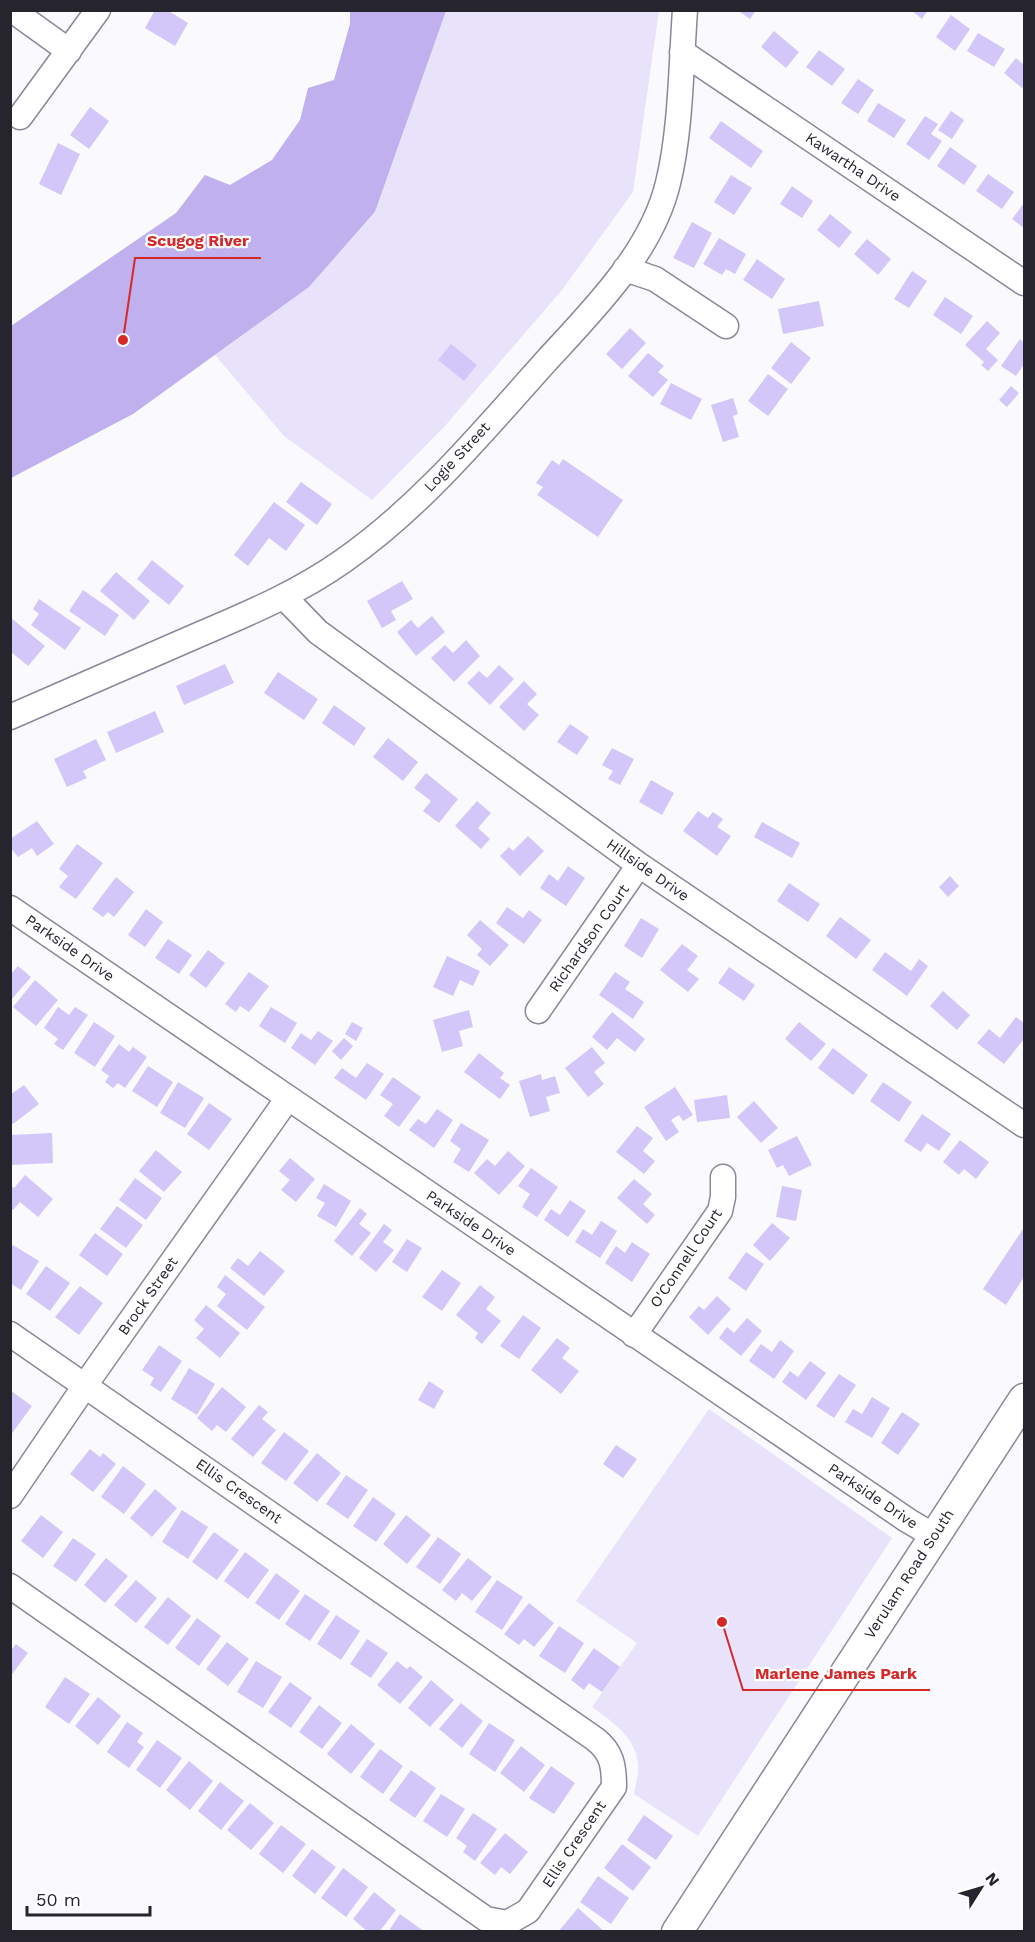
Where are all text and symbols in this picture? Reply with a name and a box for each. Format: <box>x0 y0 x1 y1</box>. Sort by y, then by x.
street label: Kawartha Drive <box>802 129 904 205</box>
callout: Scugog River <box>135 224 261 258</box>
text: Scugog River <box>147 231 249 250</box>
street label: Logie Street <box>420 418 494 496</box>
street label: Hillside Drive <box>603 835 693 905</box>
street label: Richardson Court <box>545 880 633 995</box>
street label: Parkside Drive <box>22 911 118 985</box>
street label: Parkside Drive <box>423 1186 519 1260</box>
street label: O'Connell Court <box>646 1204 726 1311</box>
street label: Brock Street <box>114 1253 182 1339</box>
street label: Ellis Crescent <box>192 1455 286 1528</box>
street label: Parkside Drive <box>825 1459 921 1533</box>
street label: Verulam Road South <box>860 1506 958 1642</box>
callout: Marlene James Park <box>743 1656 930 1690</box>
text: Marlene James Park <box>755 1664 917 1683</box>
street label: Ellis Crescent <box>538 1797 610 1891</box>
north arrow <box>951 1858 1011 1918</box>
text: N <box>981 1869 1004 1890</box>
scale bar <box>27 1879 150 1917</box>
text: 50 m <box>36 1889 81 1910</box>

